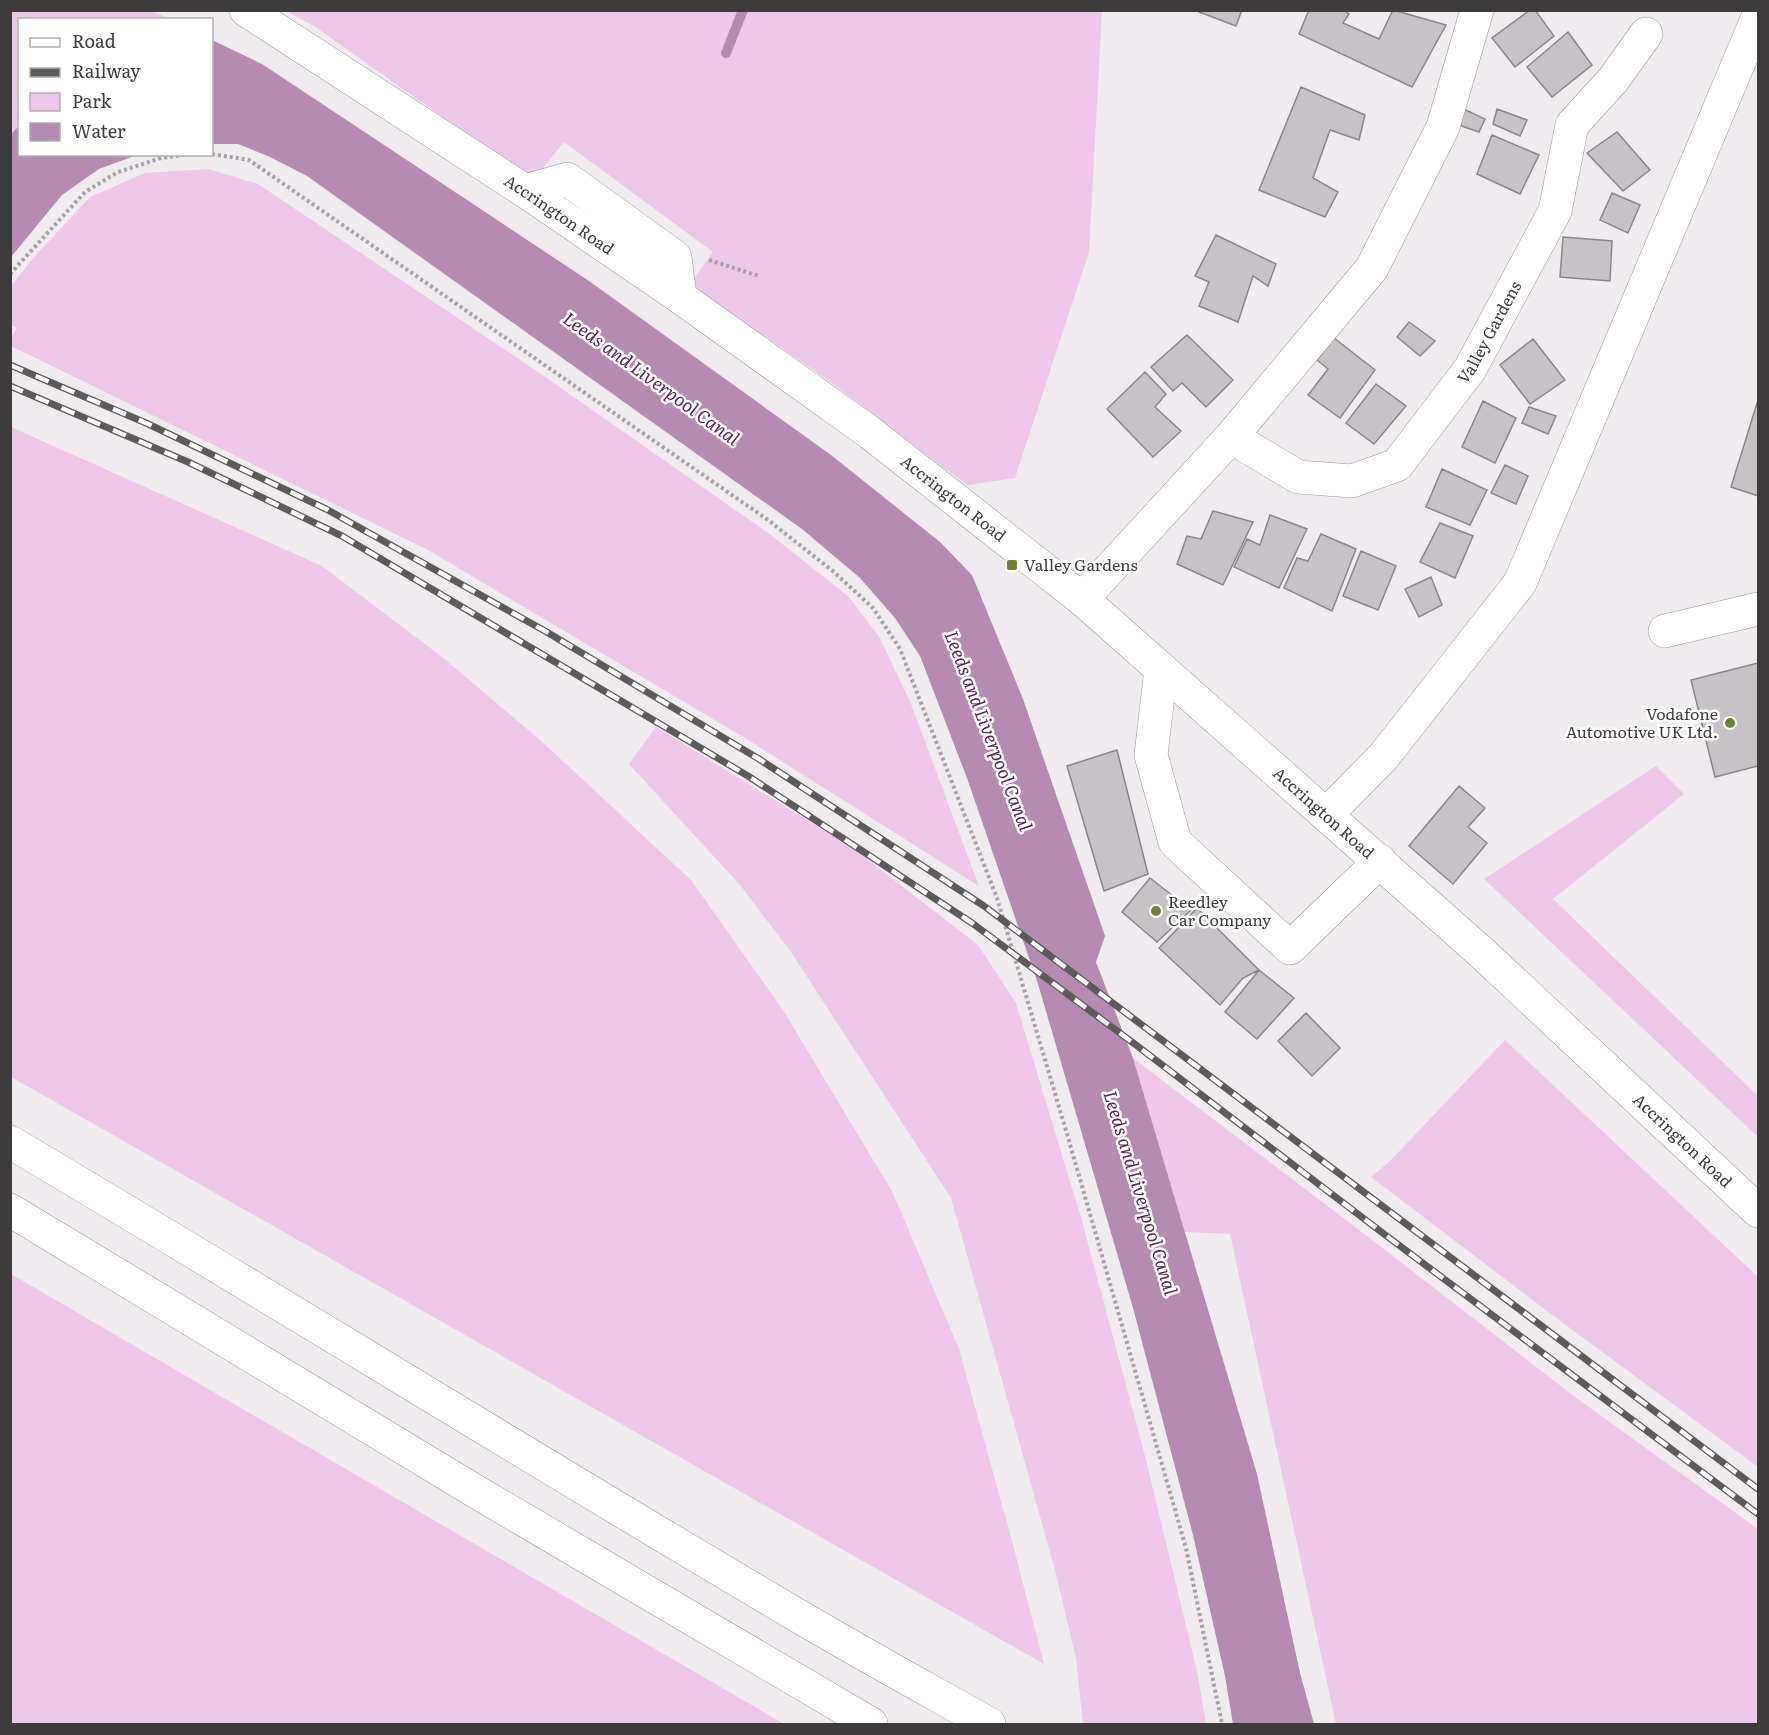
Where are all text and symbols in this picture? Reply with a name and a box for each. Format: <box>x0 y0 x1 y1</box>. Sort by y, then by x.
legend <box>18 18 213 156</box>
text: Road <box>72 27 116 54</box>
text: Railway <box>72 57 141 84</box>
text: Park <box>72 87 113 114</box>
text: Water <box>72 117 126 144</box>
street label: Accrington Road <box>500 168 620 260</box>
street label: Valley Gardens <box>1450 276 1526 388</box>
water label: Leeds and Liverpool Canal <box>558 304 746 452</box>
street label: Accrington Road <box>896 448 1012 547</box>
place label: Valley Gardens <box>1024 552 1138 576</box>
marker: Valley Gardens <box>1005 558 1019 572</box>
water label: Leeds and Liverpool Canal <box>939 626 1040 835</box>
place label: Vodafone Automotive UK Ltd. <box>1566 701 1718 743</box>
marker: Vodafone Automotive UK Ltd. <box>1723 716 1737 730</box>
street label: Accrington Road <box>1268 761 1381 864</box>
place label: Reedley Car Company <box>1168 889 1272 931</box>
marker: Reedley Car Company <box>1149 904 1163 918</box>
water label: Leeds and Liverpool Canal <box>1097 1087 1186 1299</box>
street label: Accrington Road <box>1628 1087 1738 1192</box>

